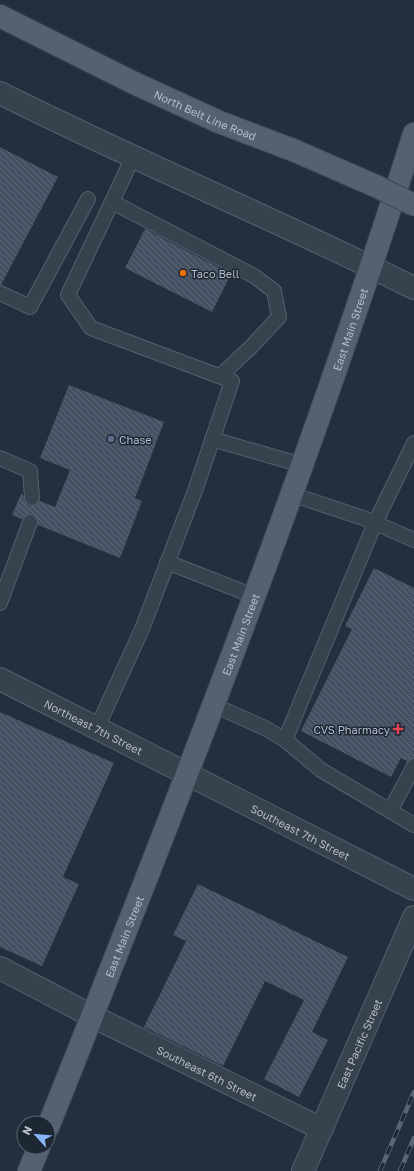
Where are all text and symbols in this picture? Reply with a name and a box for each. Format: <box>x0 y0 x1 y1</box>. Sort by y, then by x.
street label: North Belt Line Road <box>152 87 258 142</box>
place label: Taco Bell <box>191 267 240 280</box>
marker: Taco Bell <box>178 268 188 278</box>
street label: East Main Street <box>329 286 370 372</box>
place label: Chase <box>119 433 152 446</box>
marker: Chase <box>106 434 116 444</box>
street label: East Main Street <box>219 591 261 677</box>
street label: Northeast 7th Street <box>42 696 145 757</box>
place label: CVS Pharmacy <box>313 723 390 736</box>
marker: CVS Pharmacy <box>393 724 403 734</box>
street label: Southeast 7th Street <box>249 801 352 862</box>
street label: East Main Street <box>102 894 146 979</box>
street label: East Pacific Street <box>333 997 384 1090</box>
street label: Southeast 6th Street <box>155 1042 259 1103</box>
north arrow <box>16 1115 56 1155</box>
text: N <box>19 1124 34 1137</box>

